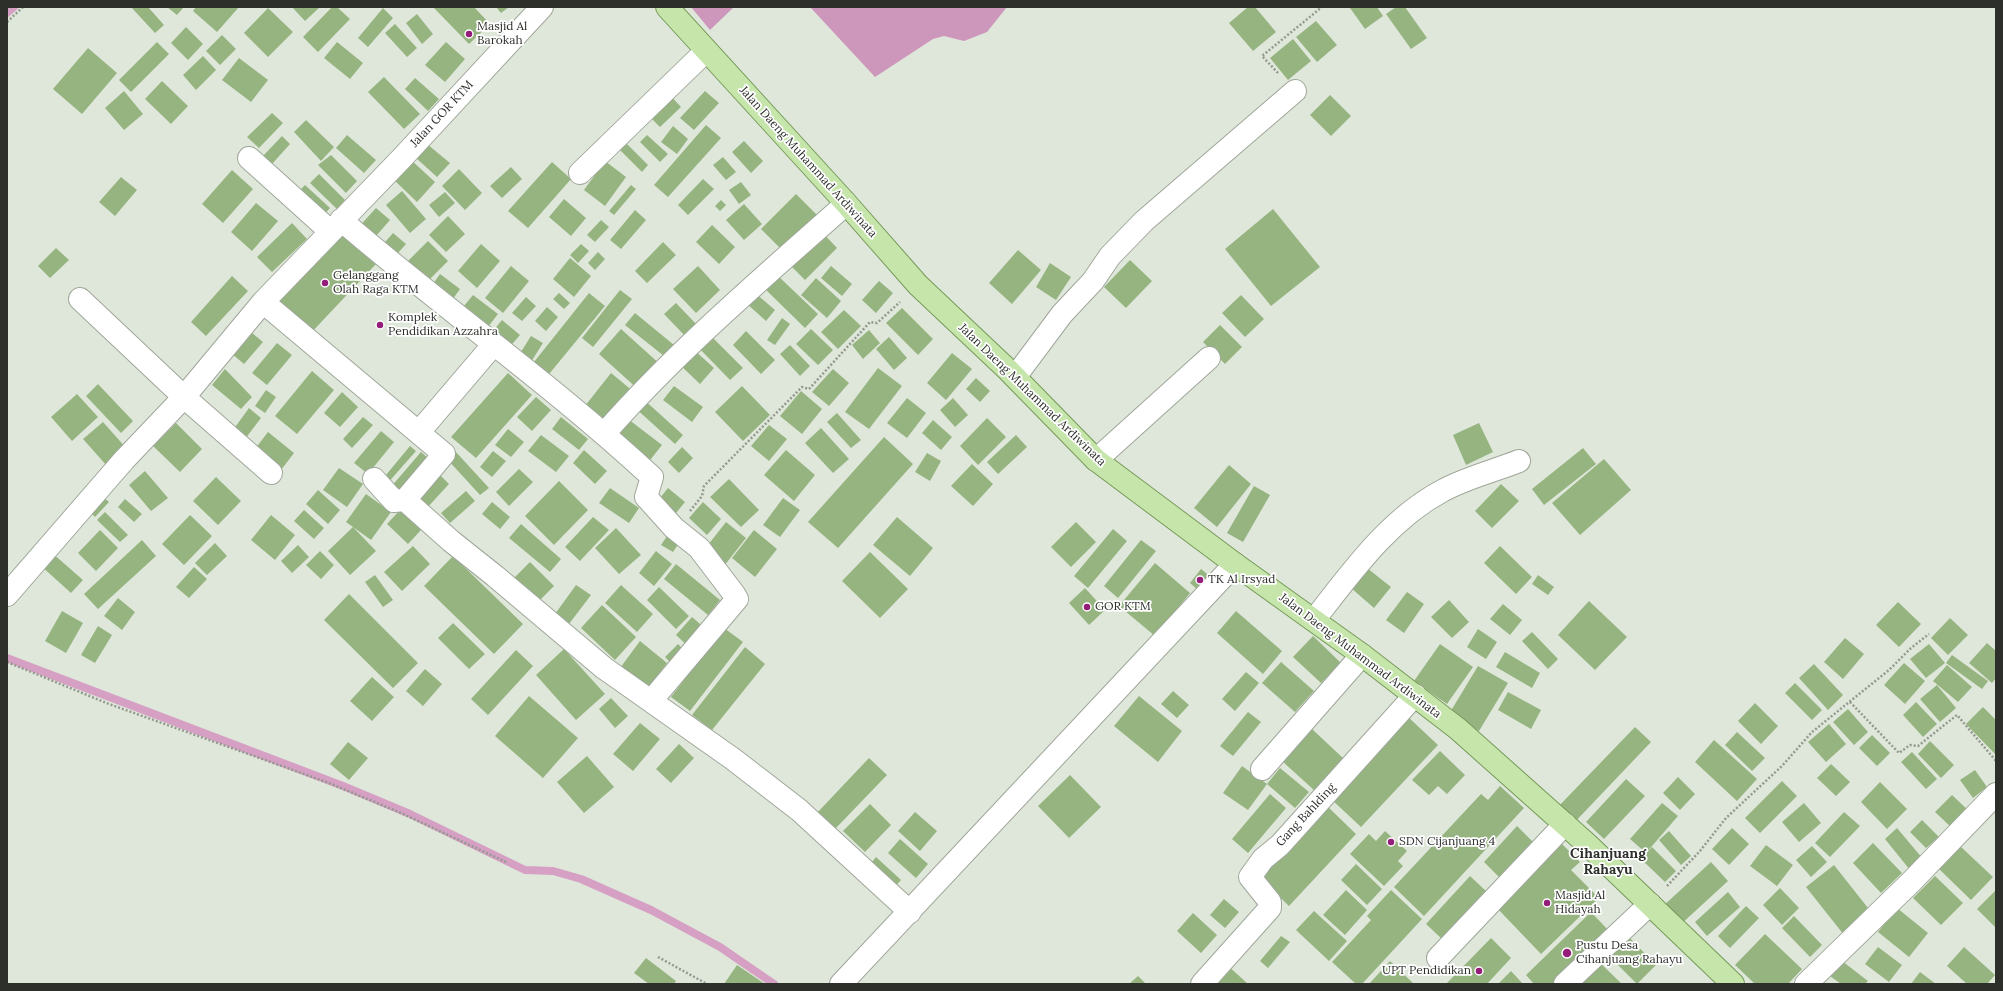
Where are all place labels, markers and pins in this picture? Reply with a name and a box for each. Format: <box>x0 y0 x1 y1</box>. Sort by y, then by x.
place label: Masjid Al Barokah <box>477 20 527 48</box>
marker: Masjid Al Barokah <box>464 29 474 39</box>
place label: Gelanggang Olah Raga KTM <box>333 269 419 297</box>
marker: Gelanggang Olah Raga KTM <box>320 278 330 288</box>
place label: Komplek Pendidikan Azzahra <box>388 311 498 339</box>
marker: Komplek Pendidikan Azzahra <box>375 320 385 330</box>
place label: TK Al Irsyad <box>1208 573 1275 587</box>
marker: TK Al Irsyad <box>1195 575 1205 585</box>
place label: GOR KTM <box>1095 600 1151 614</box>
marker: GOR KTM <box>1082 602 1092 612</box>
place label: SDN Cijanjuang 4 <box>1399 835 1495 849</box>
marker: SDN Cijanjuang 4 <box>1386 837 1396 847</box>
place label: Masjid Al Hidayah <box>1555 889 1605 917</box>
marker: Masjid Al Hidayah <box>1542 898 1552 908</box>
place label: Pustu Desa Cihanjuang Rahayu <box>1576 939 1682 967</box>
marker: Pustu Desa Cihanjuang Rahayu <box>1561 947 1573 959</box>
place label: UPT Pendidikan <box>1382 964 1471 978</box>
marker: UPT Pendidikan <box>1474 966 1484 976</box>

